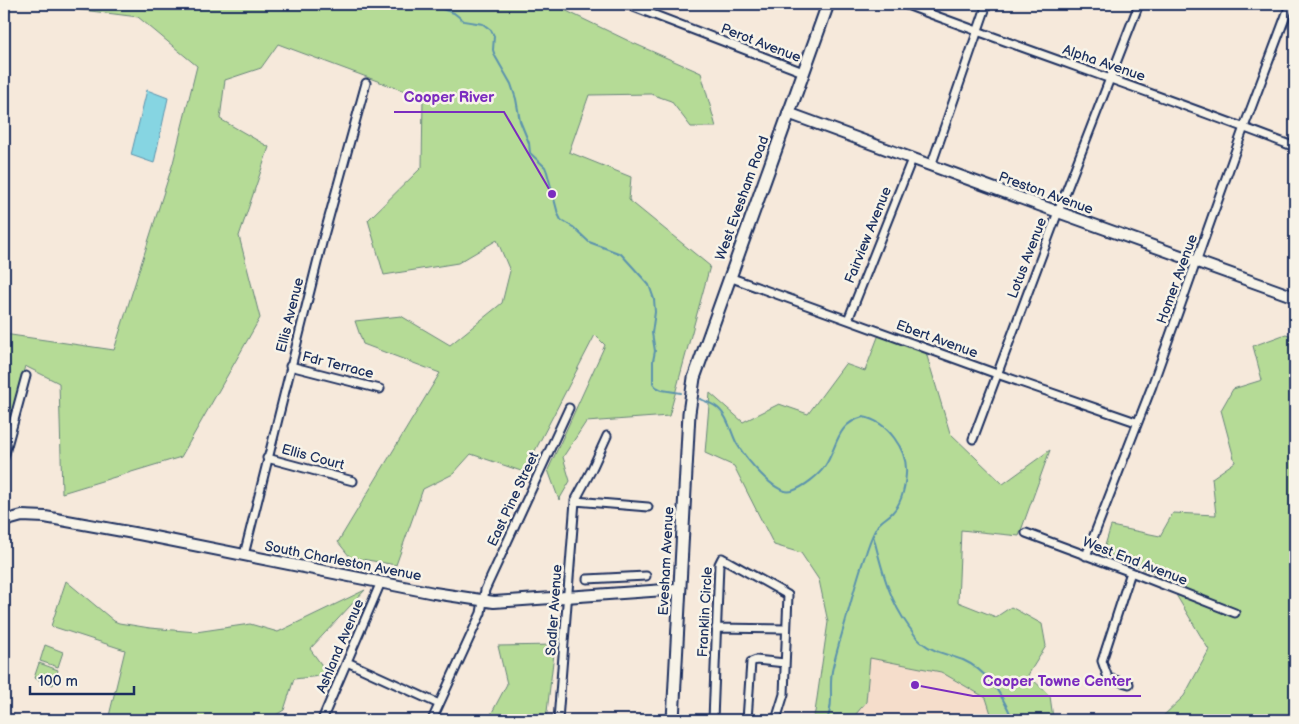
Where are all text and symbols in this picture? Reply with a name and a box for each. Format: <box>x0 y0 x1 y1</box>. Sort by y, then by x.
street label: Perot Avenue <box>719 20 803 66</box>
street label: Alpha Avenue <box>1060 41 1148 85</box>
callout: Cooper River <box>394 82 504 112</box>
text: Cooper River <box>404 88 495 107</box>
street label: West Evesham Road <box>712 133 772 263</box>
street label: Preston Avenue <box>996 168 1096 218</box>
street label: Fairview Avenue <box>841 184 895 286</box>
street label: Lotus Avenue <box>1004 215 1050 301</box>
street label: Homer Avenue <box>1153 232 1201 326</box>
street label: Ellis Avenue <box>273 276 307 354</box>
street label: Ebert Avenue <box>894 316 980 362</box>
street label: Fdr Terrace <box>300 348 376 382</box>
street label: Ellis Court <box>280 440 347 474</box>
street label: East Pine Street <box>484 448 543 549</box>
street label: Evesham Avenue <box>655 506 677 616</box>
street label: West End Avenue <box>1080 533 1190 589</box>
street label: South Charleston Avenue <box>263 537 423 585</box>
street label: Sadler Avenue <box>542 564 566 656</box>
street label: Franklin Circle <box>694 566 716 658</box>
street label: Ashland Avenue <box>313 596 367 696</box>
scale bar <box>30 664 134 696</box>
callout: Cooper Towne Center <box>973 666 1141 696</box>
text: 100 m <box>38 672 78 691</box>
text: Cooper Towne Center <box>983 672 1132 691</box>

